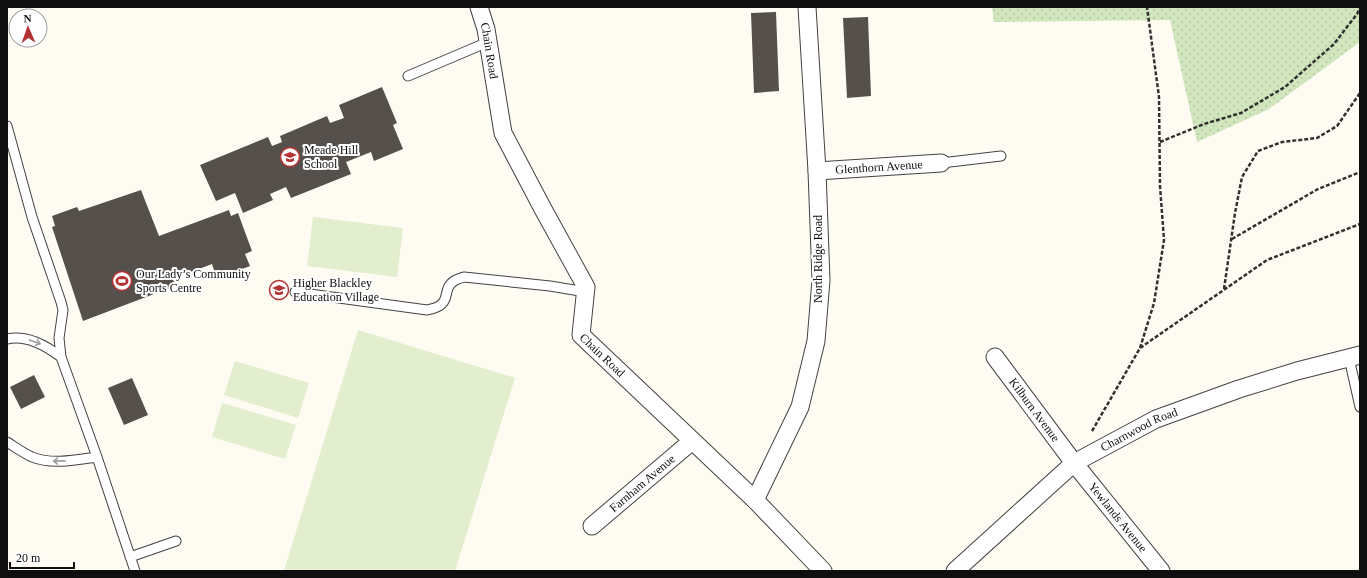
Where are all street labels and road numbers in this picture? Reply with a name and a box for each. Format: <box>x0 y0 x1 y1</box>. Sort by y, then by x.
street label: Chain Road <box>477 21 501 80</box>
street label: Glenthorn Avenue <box>835 157 923 177</box>
street label: North Ridge Road <box>811 215 825 303</box>
street label: Chain Road <box>577 330 628 380</box>
street label: Kilburn Avenue <box>1006 375 1063 445</box>
street label: Charnwood Road <box>1098 405 1179 454</box>
street label: Farnham Avenue <box>607 452 678 515</box>
street label: Yewlands Avenue <box>1085 480 1150 555</box>

